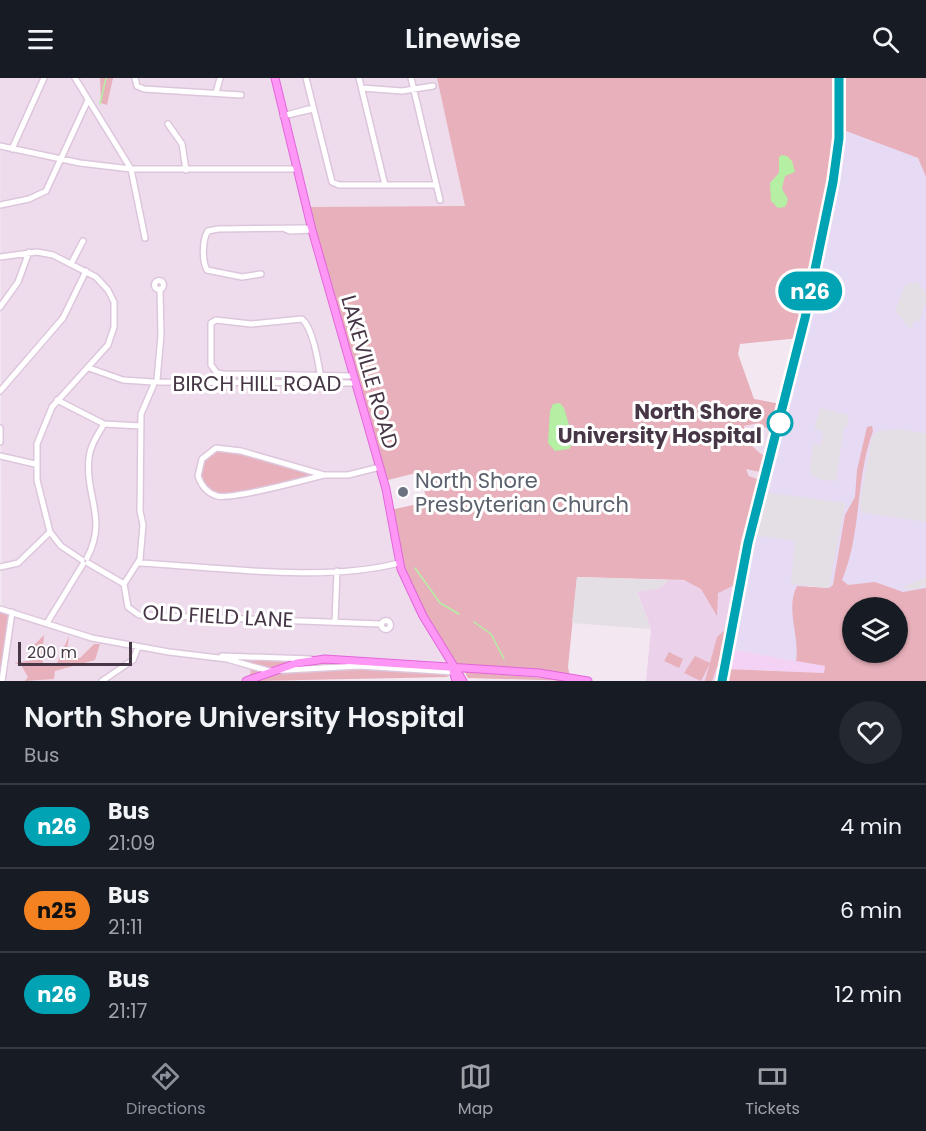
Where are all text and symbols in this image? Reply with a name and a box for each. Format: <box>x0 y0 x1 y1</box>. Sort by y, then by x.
text: Linewise <box>405 20 521 57</box>
icon: menu <box>24 23 57 56</box>
icon: search <box>869 23 902 56</box>
line badge: n26 <box>776 272 844 310</box>
text: n26 <box>790 277 830 306</box>
street label: LAKEVILLE ROAD <box>334 292 406 452</box>
street label: BIRCH HILL ROAD <box>173 369 341 398</box>
place label: North Shore University Hospital <box>558 397 762 450</box>
marker: North Shore University Hospital <box>767 410 793 436</box>
place label: North Shore Presbyterian Church <box>415 466 629 519</box>
marker: North Shore Presbyterian Church <box>396 485 410 499</box>
map controls <box>842 597 908 663</box>
button: layers <box>842 597 908 663</box>
street label: OLD FIELD LANE <box>142 598 294 634</box>
scale bar <box>18 639 132 666</box>
text: 200 m <box>27 641 77 664</box>
text: North Shore University Hospital <box>24 698 465 737</box>
button: heart <box>839 701 902 764</box>
text: Bus <box>24 741 60 769</box>
text: Bus <box>108 796 150 827</box>
text: 4 min <box>840 811 902 842</box>
text: n26 <box>37 812 77 841</box>
text: 21:09 <box>108 829 155 857</box>
text: Bus <box>108 880 150 911</box>
text: 6 min <box>840 895 902 926</box>
text: n25 <box>37 896 77 925</box>
text: 21:11 <box>108 913 143 941</box>
text: Bus <box>108 964 150 995</box>
text: 12 min <box>834 979 902 1010</box>
text: n26 <box>37 980 77 1009</box>
text: 21:17 <box>108 997 147 1025</box>
tab: Directions <box>126 1060 206 1121</box>
tab: Map <box>458 1060 493 1121</box>
tab: Tickets <box>745 1060 800 1121</box>

